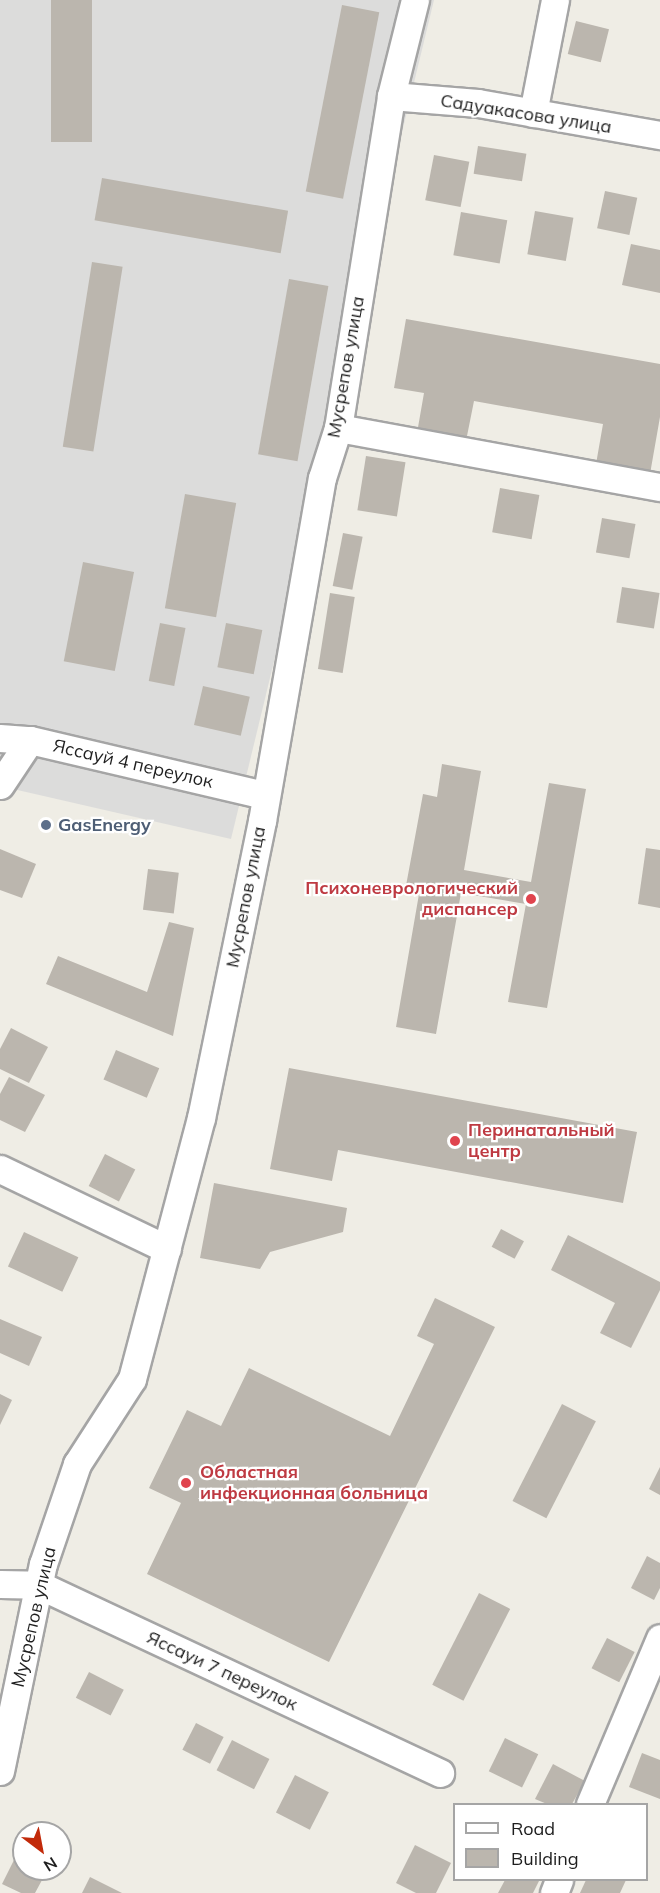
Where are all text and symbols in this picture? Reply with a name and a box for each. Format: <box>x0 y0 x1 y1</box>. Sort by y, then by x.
street label: Садуакасова улица <box>439 90 613 138</box>
street label: Мусрепов улица <box>323 294 369 440</box>
street label: Яссауй 4 переулок <box>51 735 215 793</box>
place label: GasEnergy <box>58 814 151 836</box>
marker: GasEnergy <box>39 818 53 832</box>
street label: Мусрепов улица <box>222 825 270 969</box>
place label: Психоневрологический диспансер <box>305 878 518 920</box>
marker: Психоневрологический диспансер <box>522 890 540 908</box>
place label: Перинатальный центр <box>468 1120 615 1162</box>
marker: Перинатальный центр <box>446 1132 464 1150</box>
place label: Областная инфекционная больница <box>200 1462 428 1504</box>
marker: Областная инфекционная больница <box>177 1474 195 1492</box>
street label: Мусрепов улица <box>7 1545 61 1689</box>
street label: Яссауи 7 переулок <box>143 1627 301 1715</box>
legend <box>453 1803 648 1881</box>
text: Road <box>511 1817 555 1840</box>
north arrow <box>12 1821 72 1881</box>
text: Building <box>511 1847 579 1870</box>
text: N <box>40 1853 61 1876</box>

